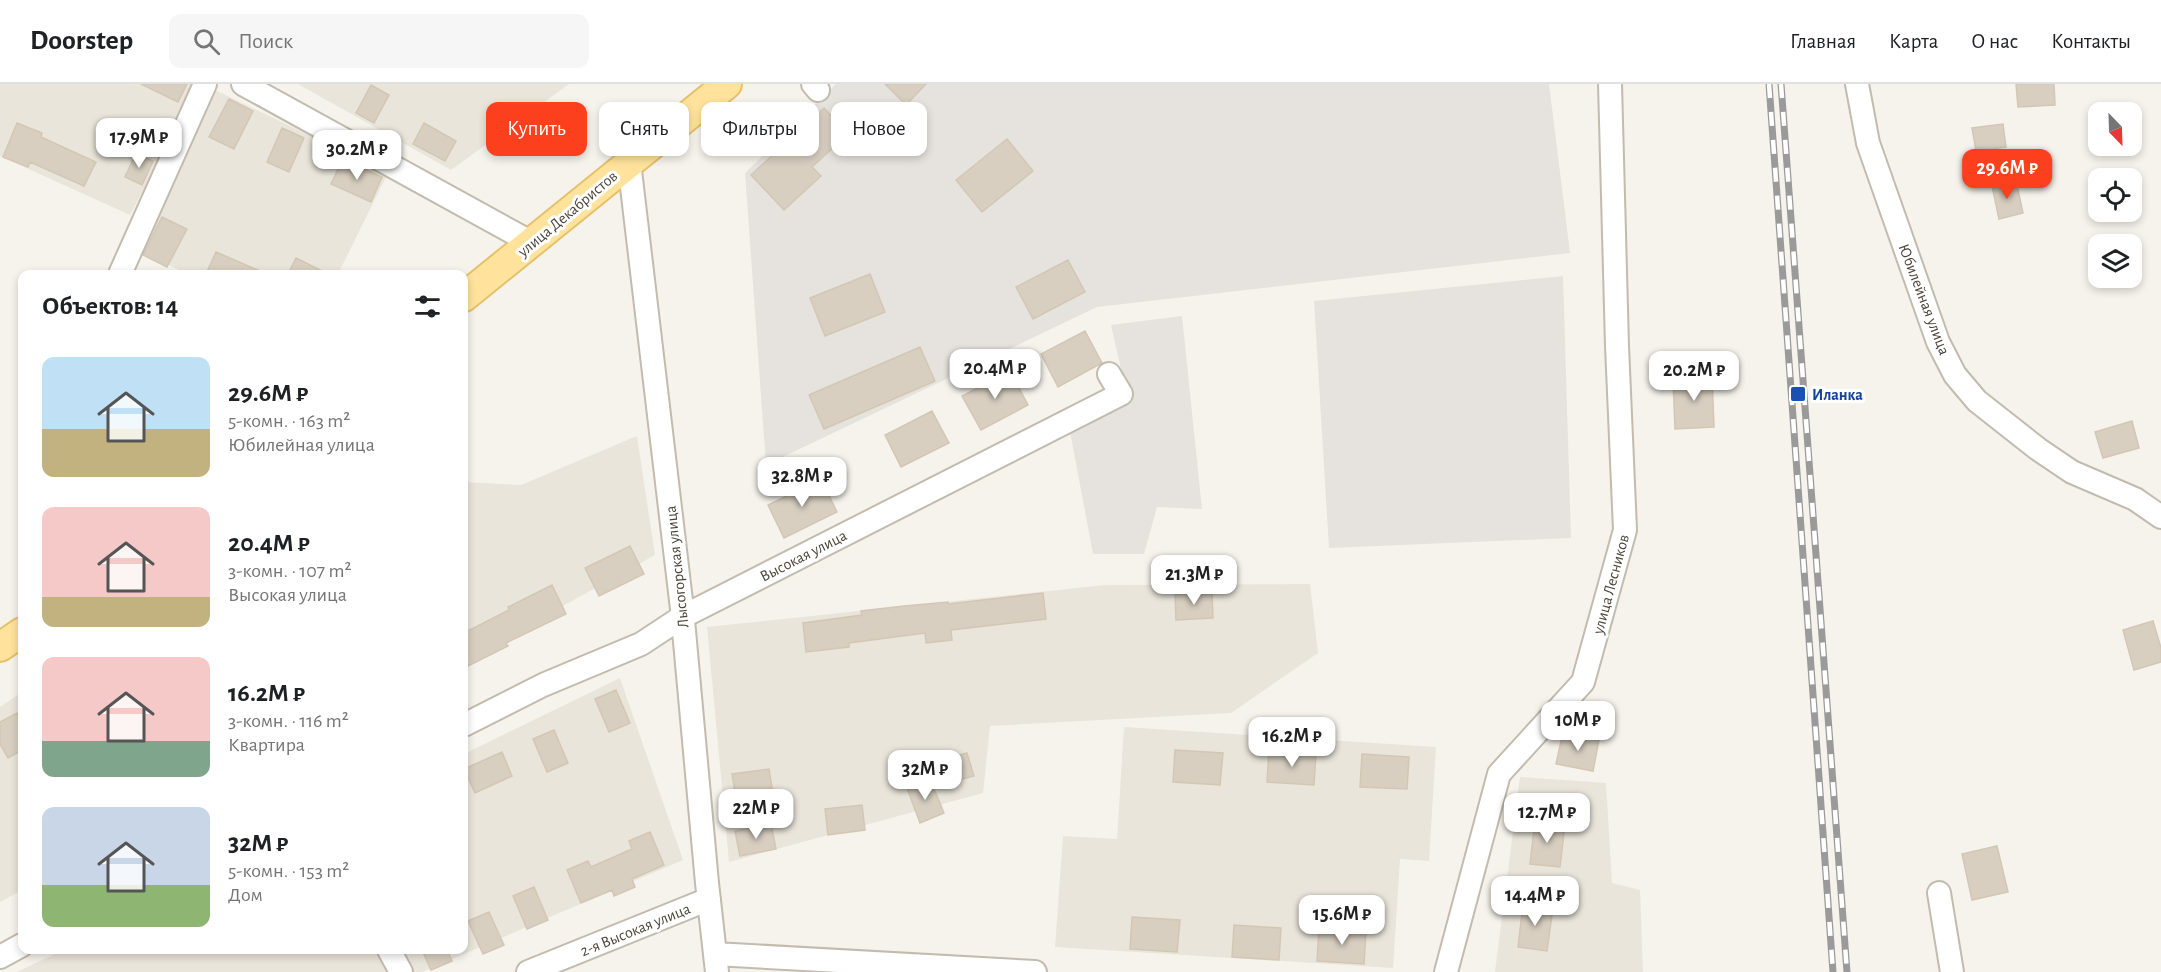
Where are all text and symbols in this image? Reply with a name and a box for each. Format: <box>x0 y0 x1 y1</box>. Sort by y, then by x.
search box <box>169 14 589 68</box>
icon: search <box>190 25 223 58</box>
text: Doorstep <box>30 27 133 55</box>
text: Поиск <box>238 30 293 52</box>
text: Главная <box>1790 31 1856 52</box>
text: Карта <box>1889 31 1938 52</box>
text: О нас <box>1971 31 2018 52</box>
text: Контакты <box>2051 31 2131 52</box>
chip: Купить <box>486 102 587 156</box>
chip: Снять <box>599 102 689 156</box>
chip: Фильтры <box>701 102 819 156</box>
chip: Новое <box>831 102 927 156</box>
north arrow <box>2088 102 2142 156</box>
map controls <box>2088 102 2142 288</box>
pin: 17.9M ₽ <box>84 118 194 169</box>
text: 17.9M ₽ <box>110 127 168 147</box>
pin: 30.2M ₽ <box>302 130 412 181</box>
text: 30.2M ₽ <box>326 139 388 159</box>
pin: 29.6M ₽ <box>1952 149 2062 200</box>
text: 29.6M ₽ <box>1976 158 2038 178</box>
street label: улица Декабристов <box>514 168 621 261</box>
button: locate <box>2088 168 2142 222</box>
button: layers <box>2088 234 2142 288</box>
street label: Юбилейная улица <box>1895 242 1953 357</box>
icon: filters <box>411 290 444 323</box>
text: Объектов: 14 <box>42 293 178 319</box>
pin: 20.4M ₽ <box>940 349 1050 400</box>
pin: 20.2M ₽ <box>1639 351 1749 402</box>
text: 20.4M ₽ <box>964 358 1026 378</box>
text: 20.2M ₽ <box>1663 360 1725 380</box>
text: 29.6M ₽ <box>228 380 308 406</box>
icon: home <box>90 381 162 453</box>
marker: Иланка <box>1789 385 1807 403</box>
place label: Иланка <box>1812 387 1863 403</box>
text: 5-комн. · 163 m² <box>228 411 350 431</box>
text: Юбилейная улица <box>228 435 375 455</box>
pin: 32.8M ₽ <box>747 457 857 508</box>
text: 32.8M ₽ <box>772 466 832 486</box>
street label: Лысогорская улица <box>663 505 692 629</box>
street label: Высокая улица <box>757 527 850 586</box>
text: 20.4M ₽ <box>228 530 310 556</box>
icon: home <box>90 531 162 603</box>
street label: улица Лесников <box>1590 533 1633 637</box>
pin: 21.3M ₽ <box>1139 555 1249 606</box>
text: 3-комн. · 107 m² <box>228 561 351 581</box>
text: 21.3M ₽ <box>1165 564 1223 584</box>
text: Высокая улица <box>228 585 347 605</box>
text: 16.2M ₽ <box>228 680 305 706</box>
icon: home <box>90 681 162 753</box>
pin: 10M ₽ <box>1536 701 1620 752</box>
text: 10M ₽ <box>1555 710 1601 730</box>
text: 3-комн. · 116 m² <box>228 711 349 731</box>
pin: 16.2M ₽ <box>1237 717 1347 768</box>
text: 16.2M ₽ <box>1262 726 1322 746</box>
text: Квартира <box>228 735 305 755</box>
pin: 32M ₽ <box>883 750 967 801</box>
text: 32M ₽ <box>902 759 948 779</box>
pin: 22M ₽ <box>714 789 798 840</box>
pin: 12.7M ₽ <box>1492 793 1602 844</box>
text: 22M ₽ <box>732 798 780 818</box>
text: 12.7M ₽ <box>1518 802 1576 822</box>
text: 32M ₽ <box>228 830 288 856</box>
icon: home <box>90 831 162 903</box>
text: 5-комн. · 153 m² <box>228 861 349 881</box>
pin: 14.4M ₽ <box>1480 876 1590 927</box>
text: Дом <box>228 885 263 905</box>
text: 14.4M ₽ <box>1505 885 1565 905</box>
pin: 15.6M ₽ <box>1287 895 1397 946</box>
street label: 2-я Высокая улица <box>578 901 693 960</box>
text: 15.6M ₽ <box>1313 904 1371 924</box>

